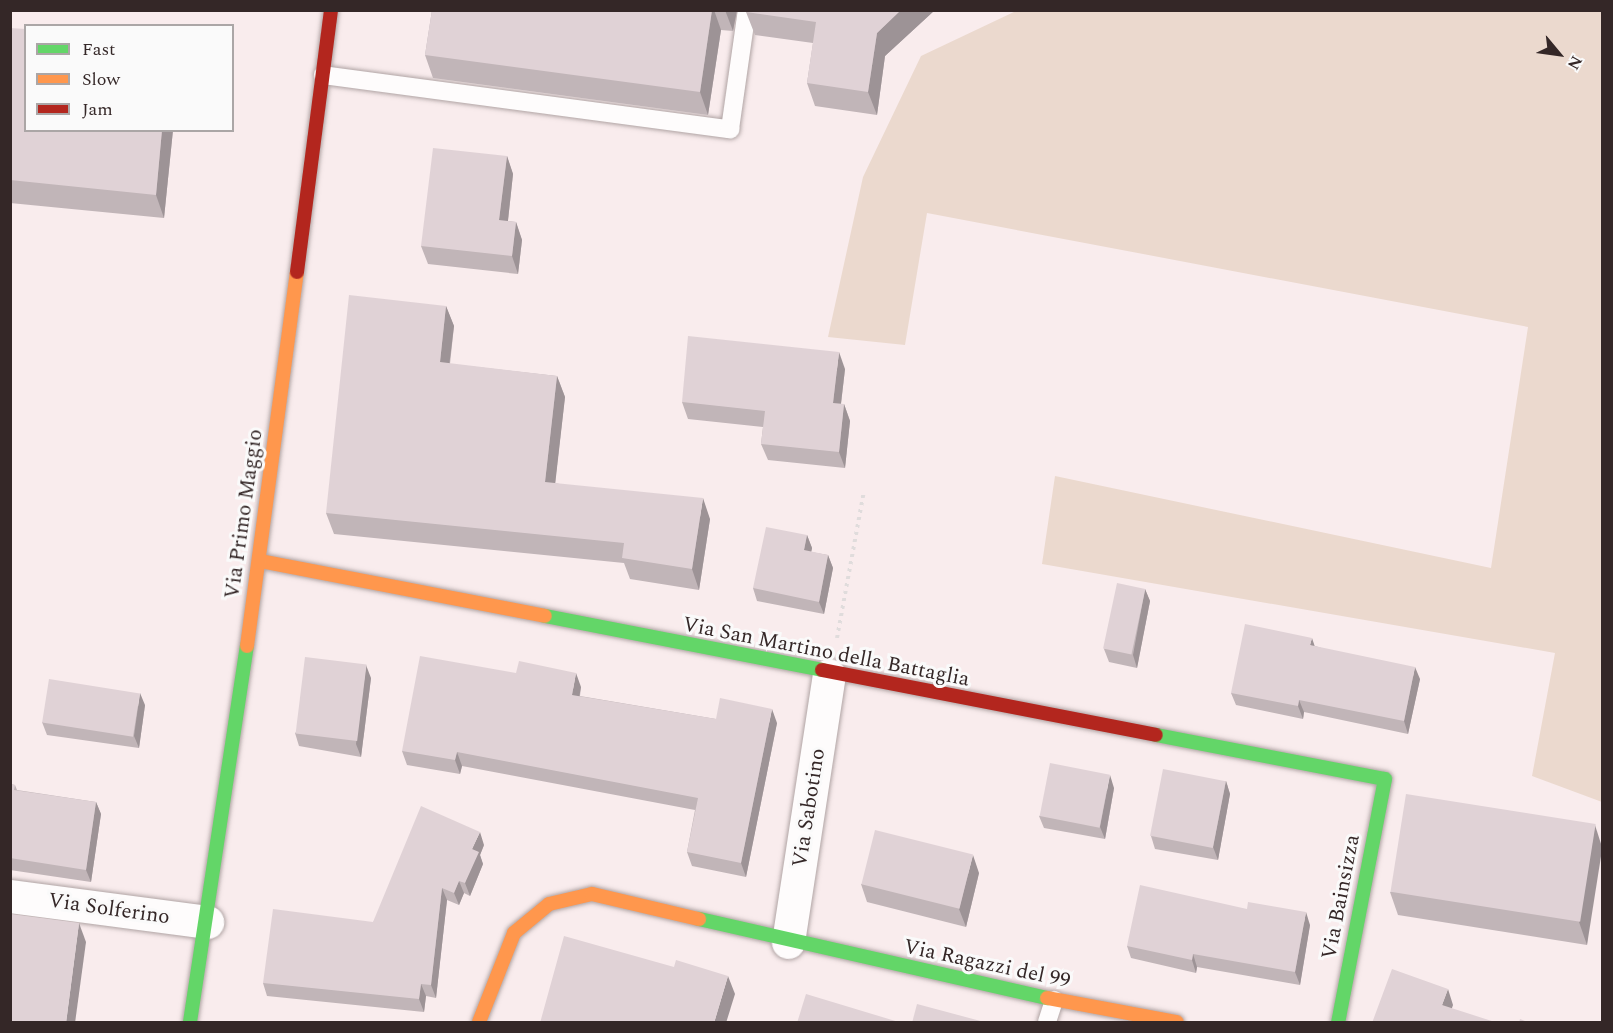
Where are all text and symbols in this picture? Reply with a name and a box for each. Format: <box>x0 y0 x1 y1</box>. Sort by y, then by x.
legend <box>24 24 234 132</box>
north arrow <box>1529 24 1589 84</box>
text: Fast <box>82 36 115 63</box>
text: N <box>1561 51 1588 74</box>
text: Slow <box>82 66 120 93</box>
text: Jam <box>82 96 113 123</box>
street label: Via Primo Maggio <box>220 428 268 600</box>
street label: Via San Martino della Battaglia <box>680 612 972 692</box>
street label: Via Sabotino <box>787 747 831 869</box>
street label: Via Bainsizza <box>1317 832 1365 962</box>
street label: Via Solferino <box>47 888 171 930</box>
street label: Via Ragazzi del 99 <box>901 934 1073 994</box>

